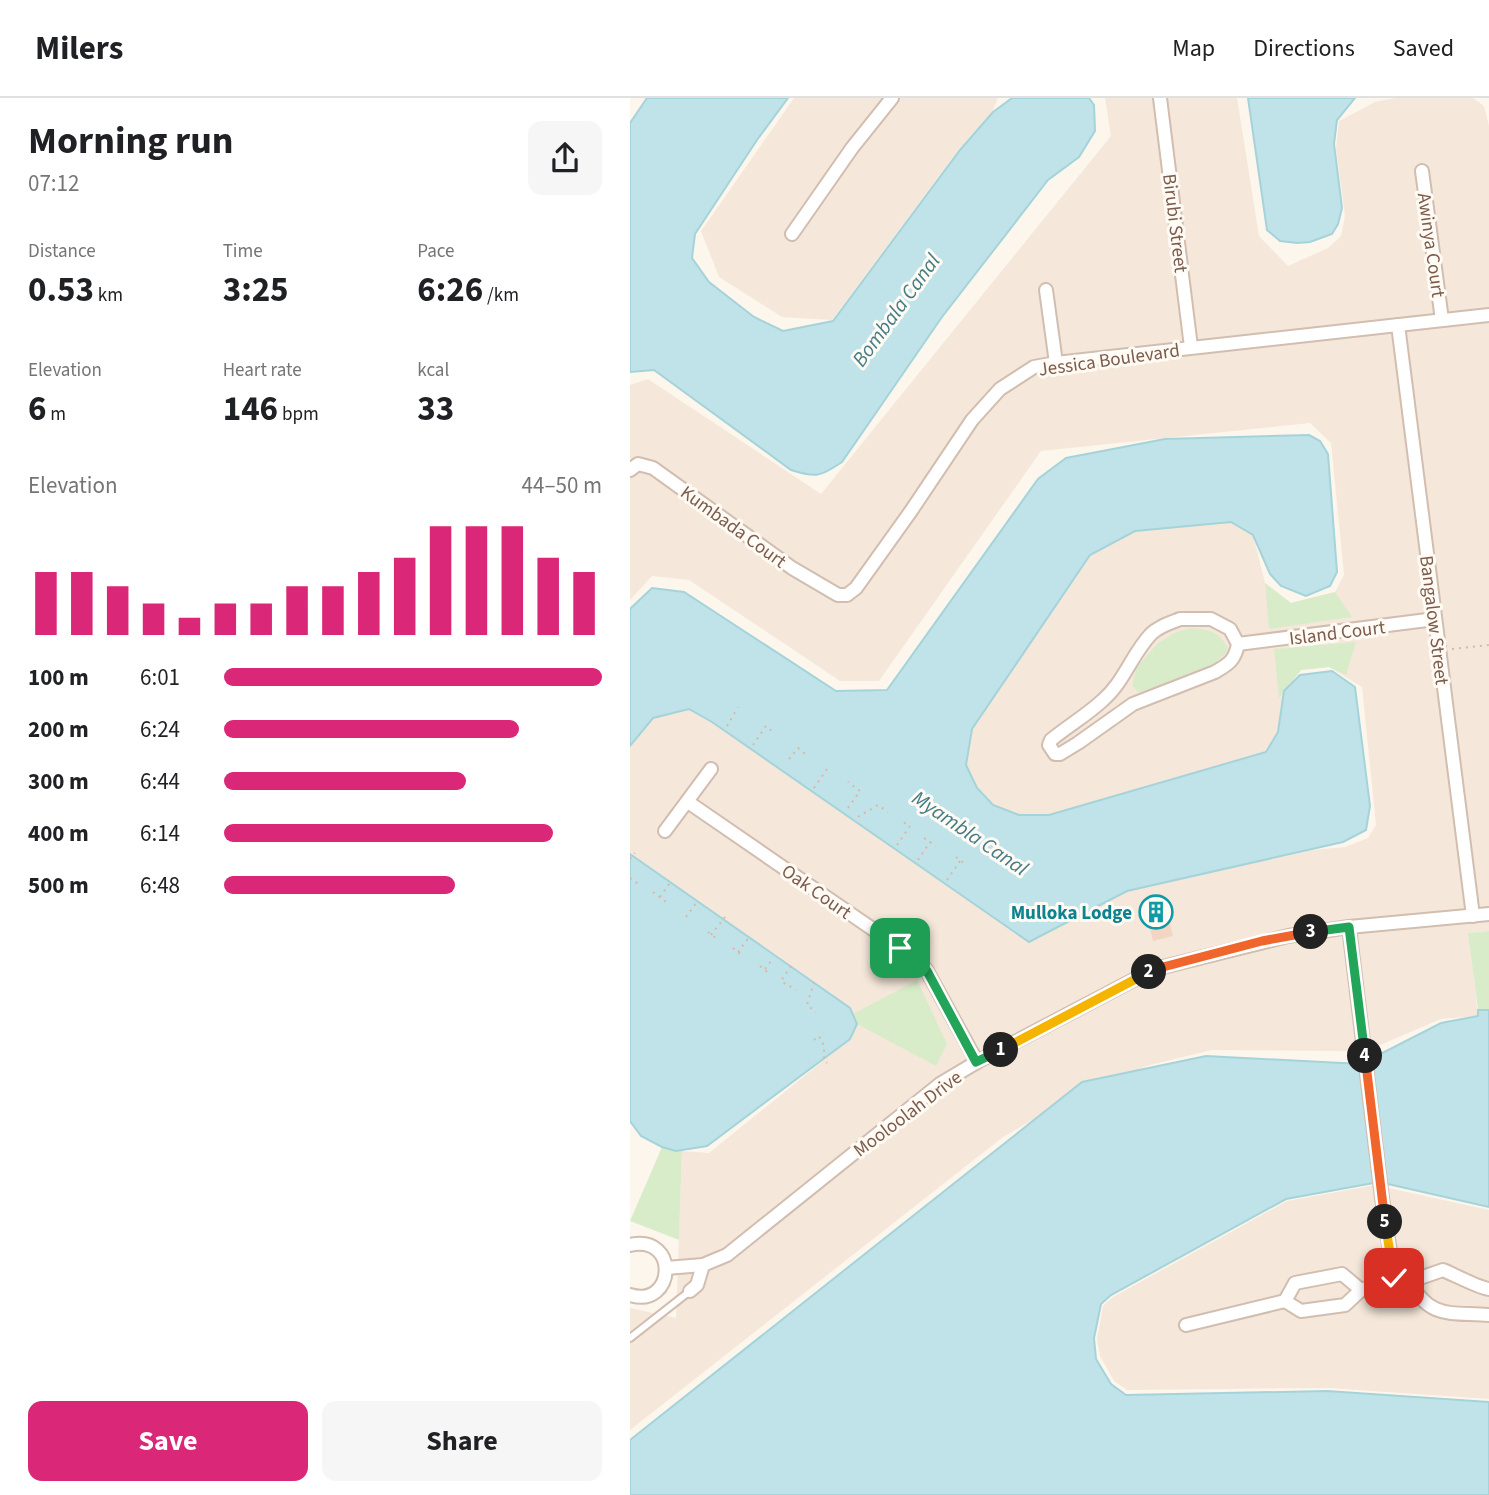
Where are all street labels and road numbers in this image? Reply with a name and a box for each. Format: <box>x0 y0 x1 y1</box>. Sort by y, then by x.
street label: Birubi Street <box>1155 172 1194 275</box>
street label: Awinya Court <box>1410 191 1451 300</box>
street label: Jessica Boulevard <box>1037 337 1181 384</box>
street label: Kumbada Court <box>675 480 792 575</box>
street label: Bangalow Street <box>1412 554 1455 687</box>
street label: Island Court <box>1288 614 1387 653</box>
street label: Oak Court <box>776 858 857 927</box>
street label: Mooloolah Drive <box>848 1064 968 1164</box>

